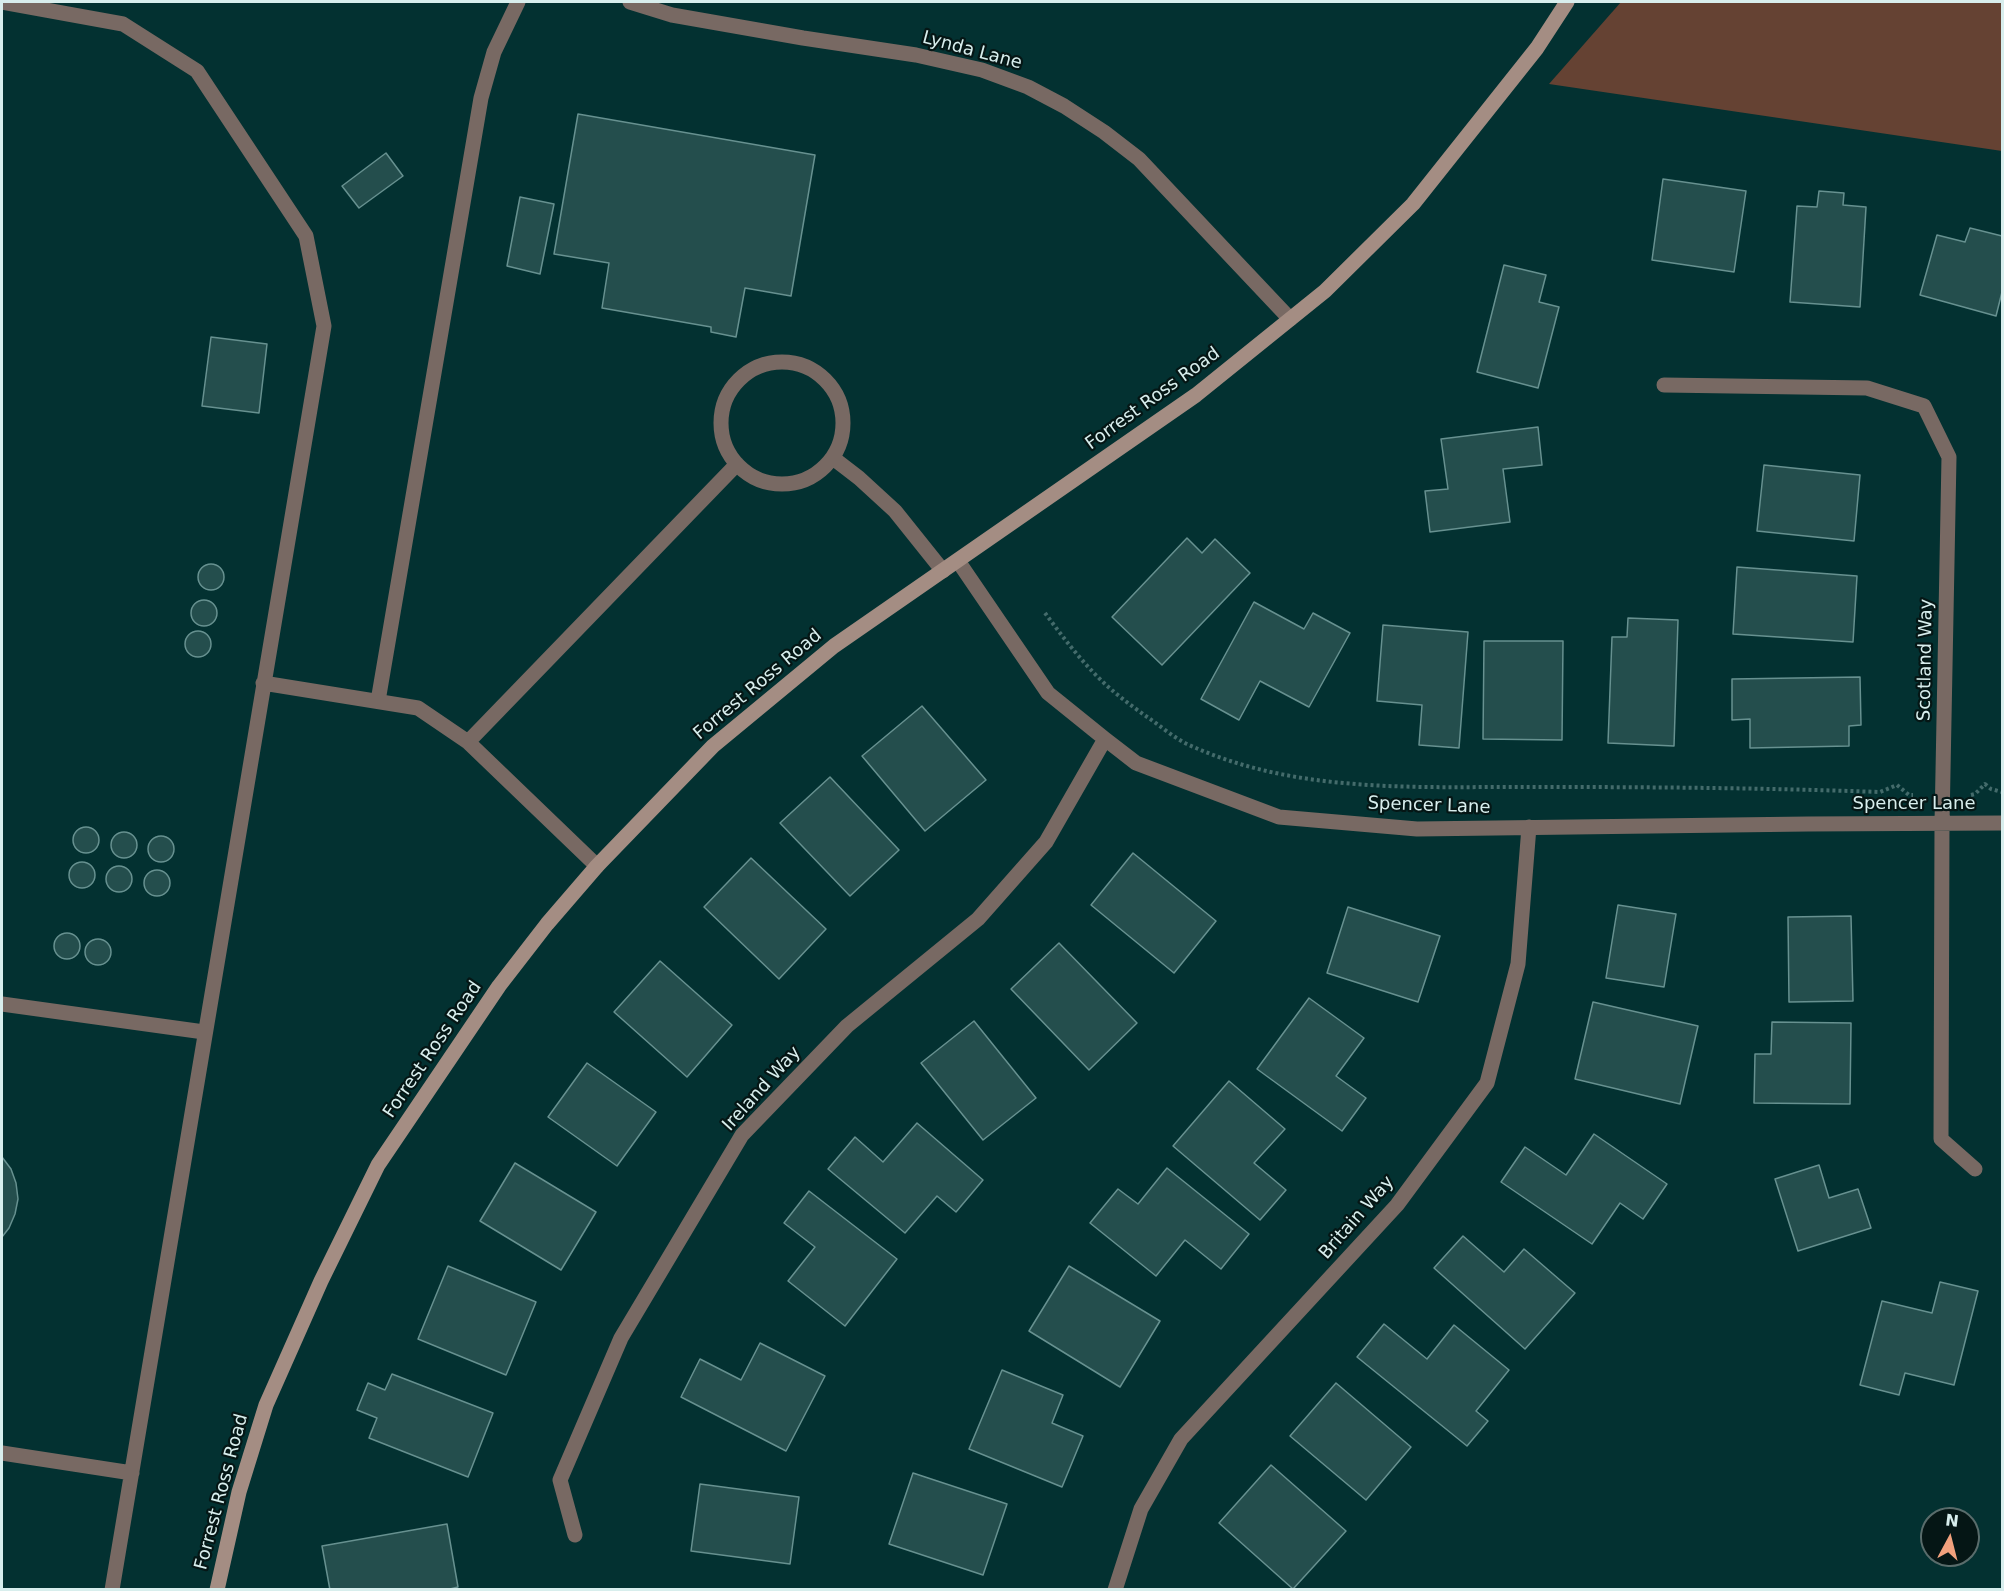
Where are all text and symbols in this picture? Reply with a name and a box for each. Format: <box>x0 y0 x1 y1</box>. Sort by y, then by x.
street label: Lynda Lane <box>920 27 1024 75</box>
street label: Forrest Ross Road <box>1082 343 1224 455</box>
street label: Scotland Way <box>1914 599 1938 721</box>
street label: Forrest Ross Road <box>690 625 826 745</box>
street label: Spencer Lane <box>1367 793 1491 819</box>
street label: Spencer Lane <box>1853 793 1975 815</box>
street label: Forrest Ross Road <box>379 977 487 1123</box>
street label: Ireland Way <box>718 1042 806 1136</box>
street label: Britain Way <box>1315 1172 1399 1264</box>
street label: Forrest Ross Road <box>191 1412 253 1572</box>
north arrow <box>1920 1507 1980 1567</box>
text: N <box>1944 1510 1960 1531</box>

